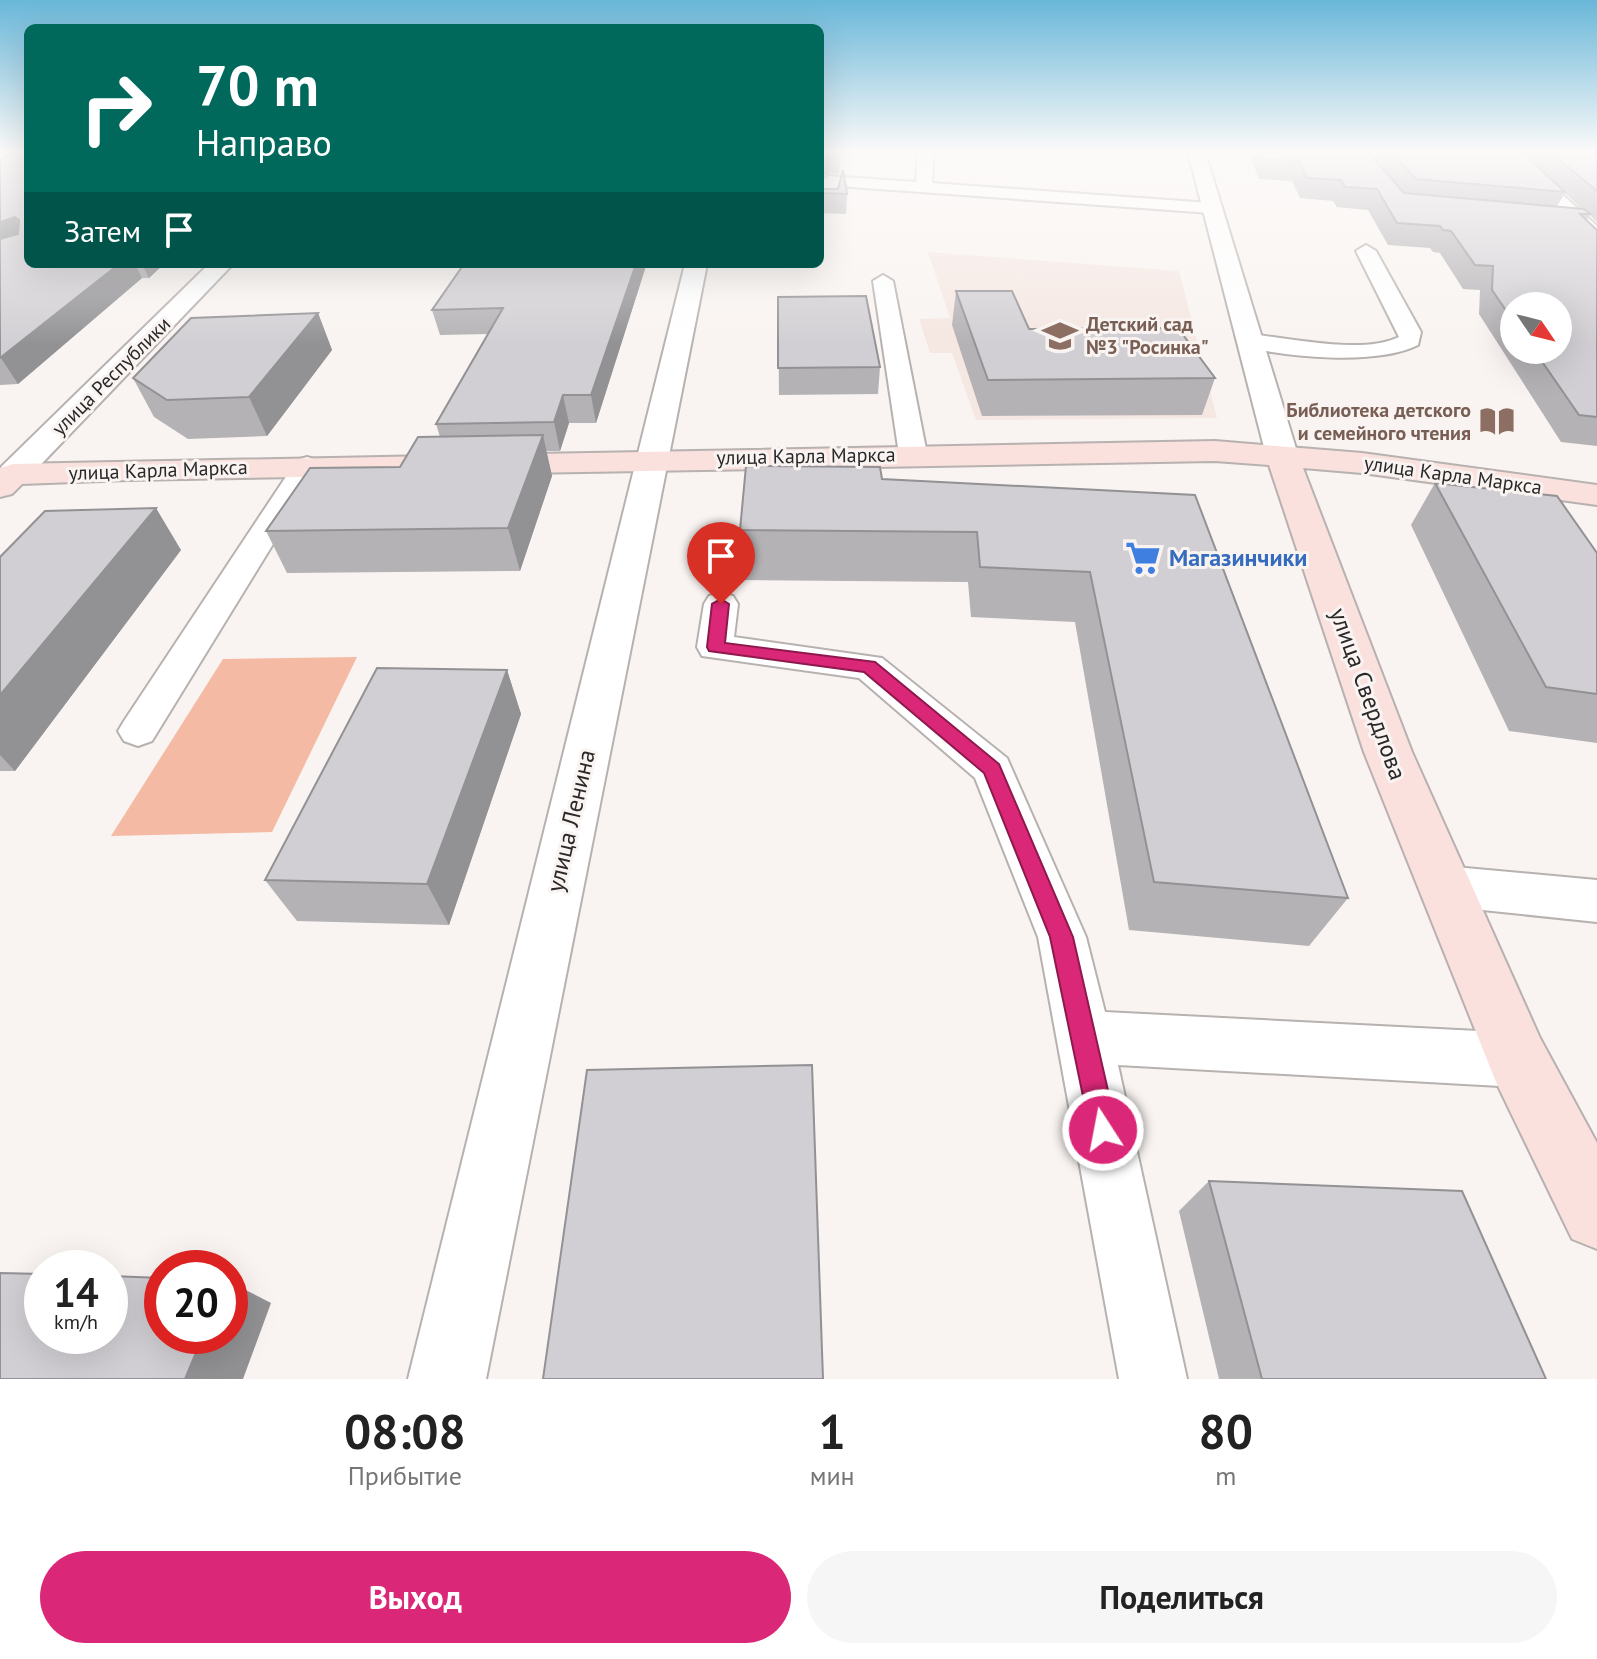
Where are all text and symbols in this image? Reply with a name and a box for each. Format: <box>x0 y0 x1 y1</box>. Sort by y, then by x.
text: 70 m <box>196 49 319 121</box>
icon: right <box>64 56 168 160</box>
text: Направо <box>196 119 332 166</box>
icon: arrive <box>157 208 201 252</box>
text: Затем <box>64 211 141 250</box>
north arrow <box>1500 292 1572 364</box>
map controls <box>1500 292 1572 364</box>
street label: улица Республики <box>46 311 176 441</box>
place label: Детский сад №3 "Росинка" <box>1086 311 1209 360</box>
school or university icon: Детский сад №3 "Росинка" <box>1041 317 1079 355</box>
place label: Библиотека детского и семейного чтения <box>1286 397 1471 446</box>
library icon: Библиотека детского и семейного чтения <box>1478 402 1516 440</box>
street label: улица Карла Маркса <box>716 441 896 471</box>
street label: улица Карла Маркса <box>1362 450 1544 500</box>
street label: улица Карла Маркса <box>68 454 248 486</box>
pin <box>687 522 755 604</box>
icon: arrive <box>699 534 743 578</box>
supermarket icon: Магазинчики <box>1124 539 1162 577</box>
place label: Магазинчики <box>1169 542 1307 573</box>
street label: улица Свердлова <box>1323 604 1414 784</box>
street label: улица Ленина <box>539 747 602 895</box>
position arrow <box>1061 1088 1145 1172</box>
speed limit sign: 20 <box>144 1250 248 1354</box>
text: 14 <box>53 1266 99 1318</box>
text: km/h <box>54 1309 98 1335</box>
text: 08:08 <box>344 1400 466 1462</box>
text: 1 <box>819 1400 846 1462</box>
text: 80 <box>1199 1400 1253 1462</box>
text: Прибытие <box>348 1459 462 1492</box>
text: мин <box>810 1459 855 1492</box>
text: m <box>1215 1459 1236 1492</box>
button: Выход <box>40 1551 791 1643</box>
button: Поделиться <box>807 1551 1557 1643</box>

